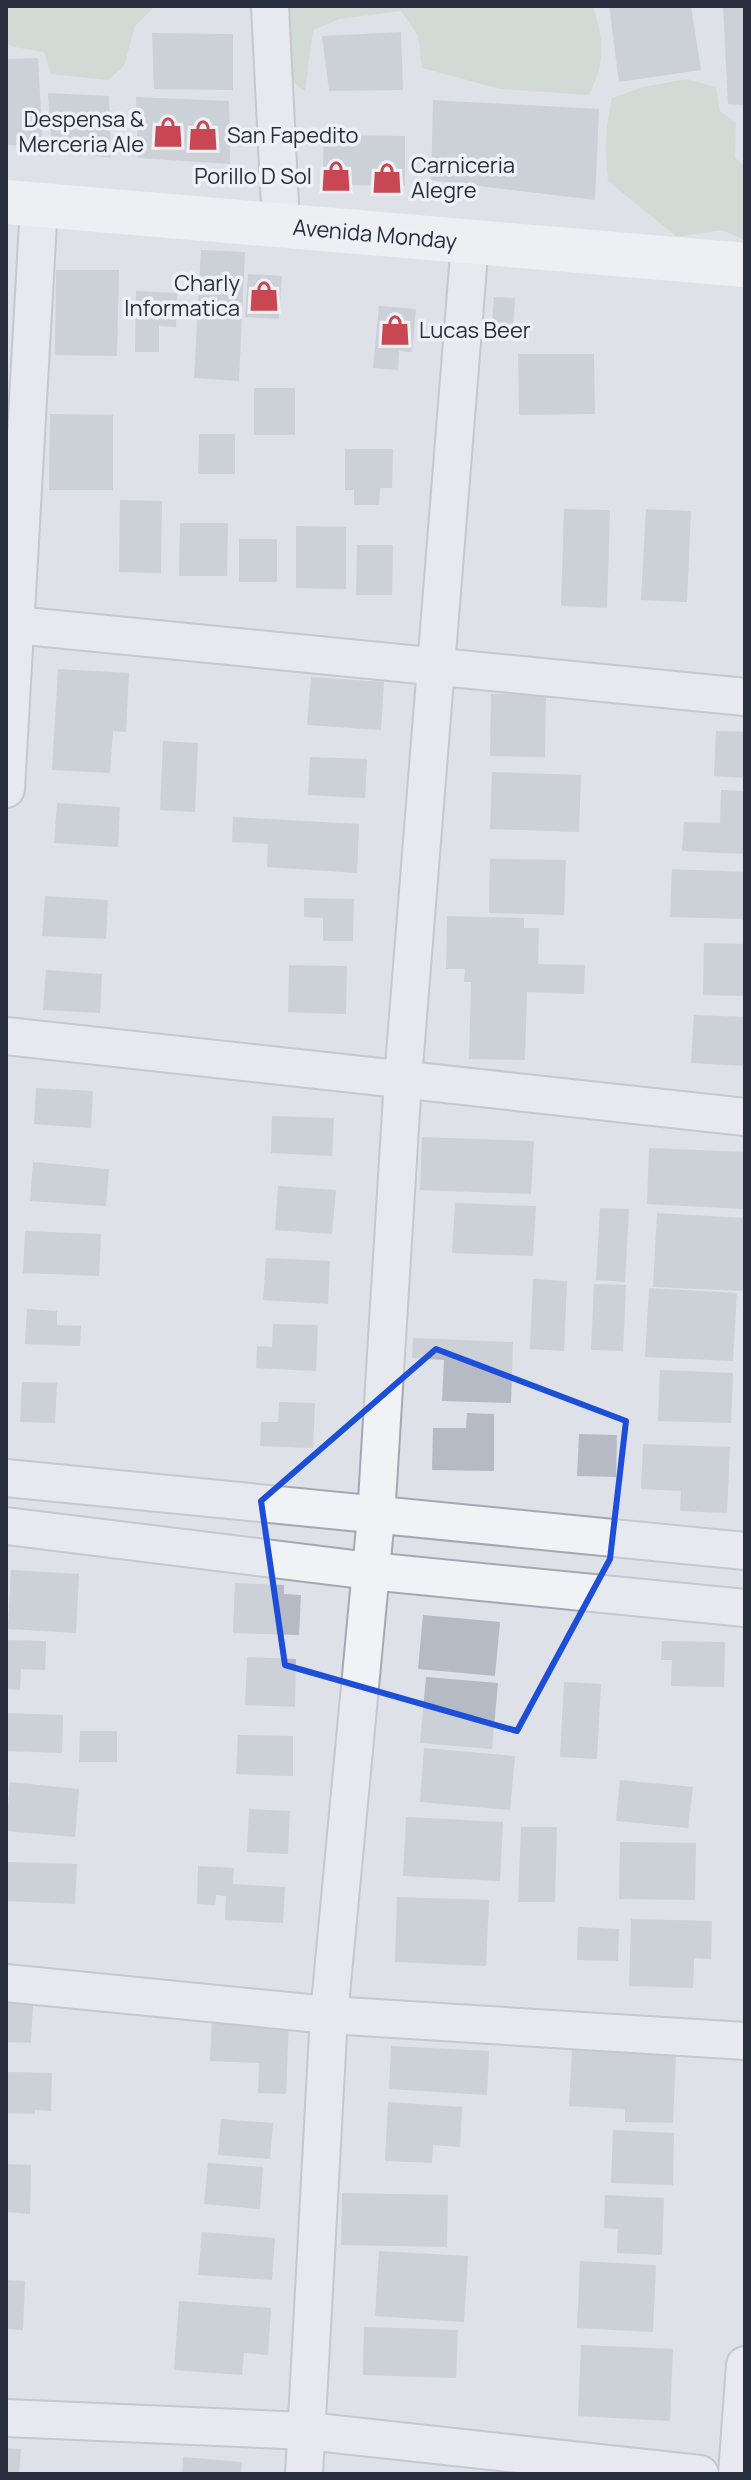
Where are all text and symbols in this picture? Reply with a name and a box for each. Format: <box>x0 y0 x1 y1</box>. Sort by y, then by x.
place label: Despensa & Merceria Ale <box>19 104 145 159</box>
shop icon: Despensa & Merceria Ale <box>151 115 185 149</box>
shop icon: San Fapedito <box>186 118 220 152</box>
place label: San Fapedito <box>227 120 359 150</box>
place label: Carniceria Alegre <box>411 150 515 205</box>
shop icon: Porillo D Sol <box>319 159 353 193</box>
place label: Porillo D Sol <box>194 161 312 191</box>
shop icon: Carniceria Alegre <box>370 161 404 195</box>
street label: Avenida Monday <box>292 212 459 256</box>
place label: Charly Informatica <box>124 268 240 323</box>
shop icon: Charly Informatica <box>247 279 281 313</box>
shop icon: Lucas Beer <box>378 313 412 347</box>
place label: Lucas Beer <box>419 315 531 345</box>

